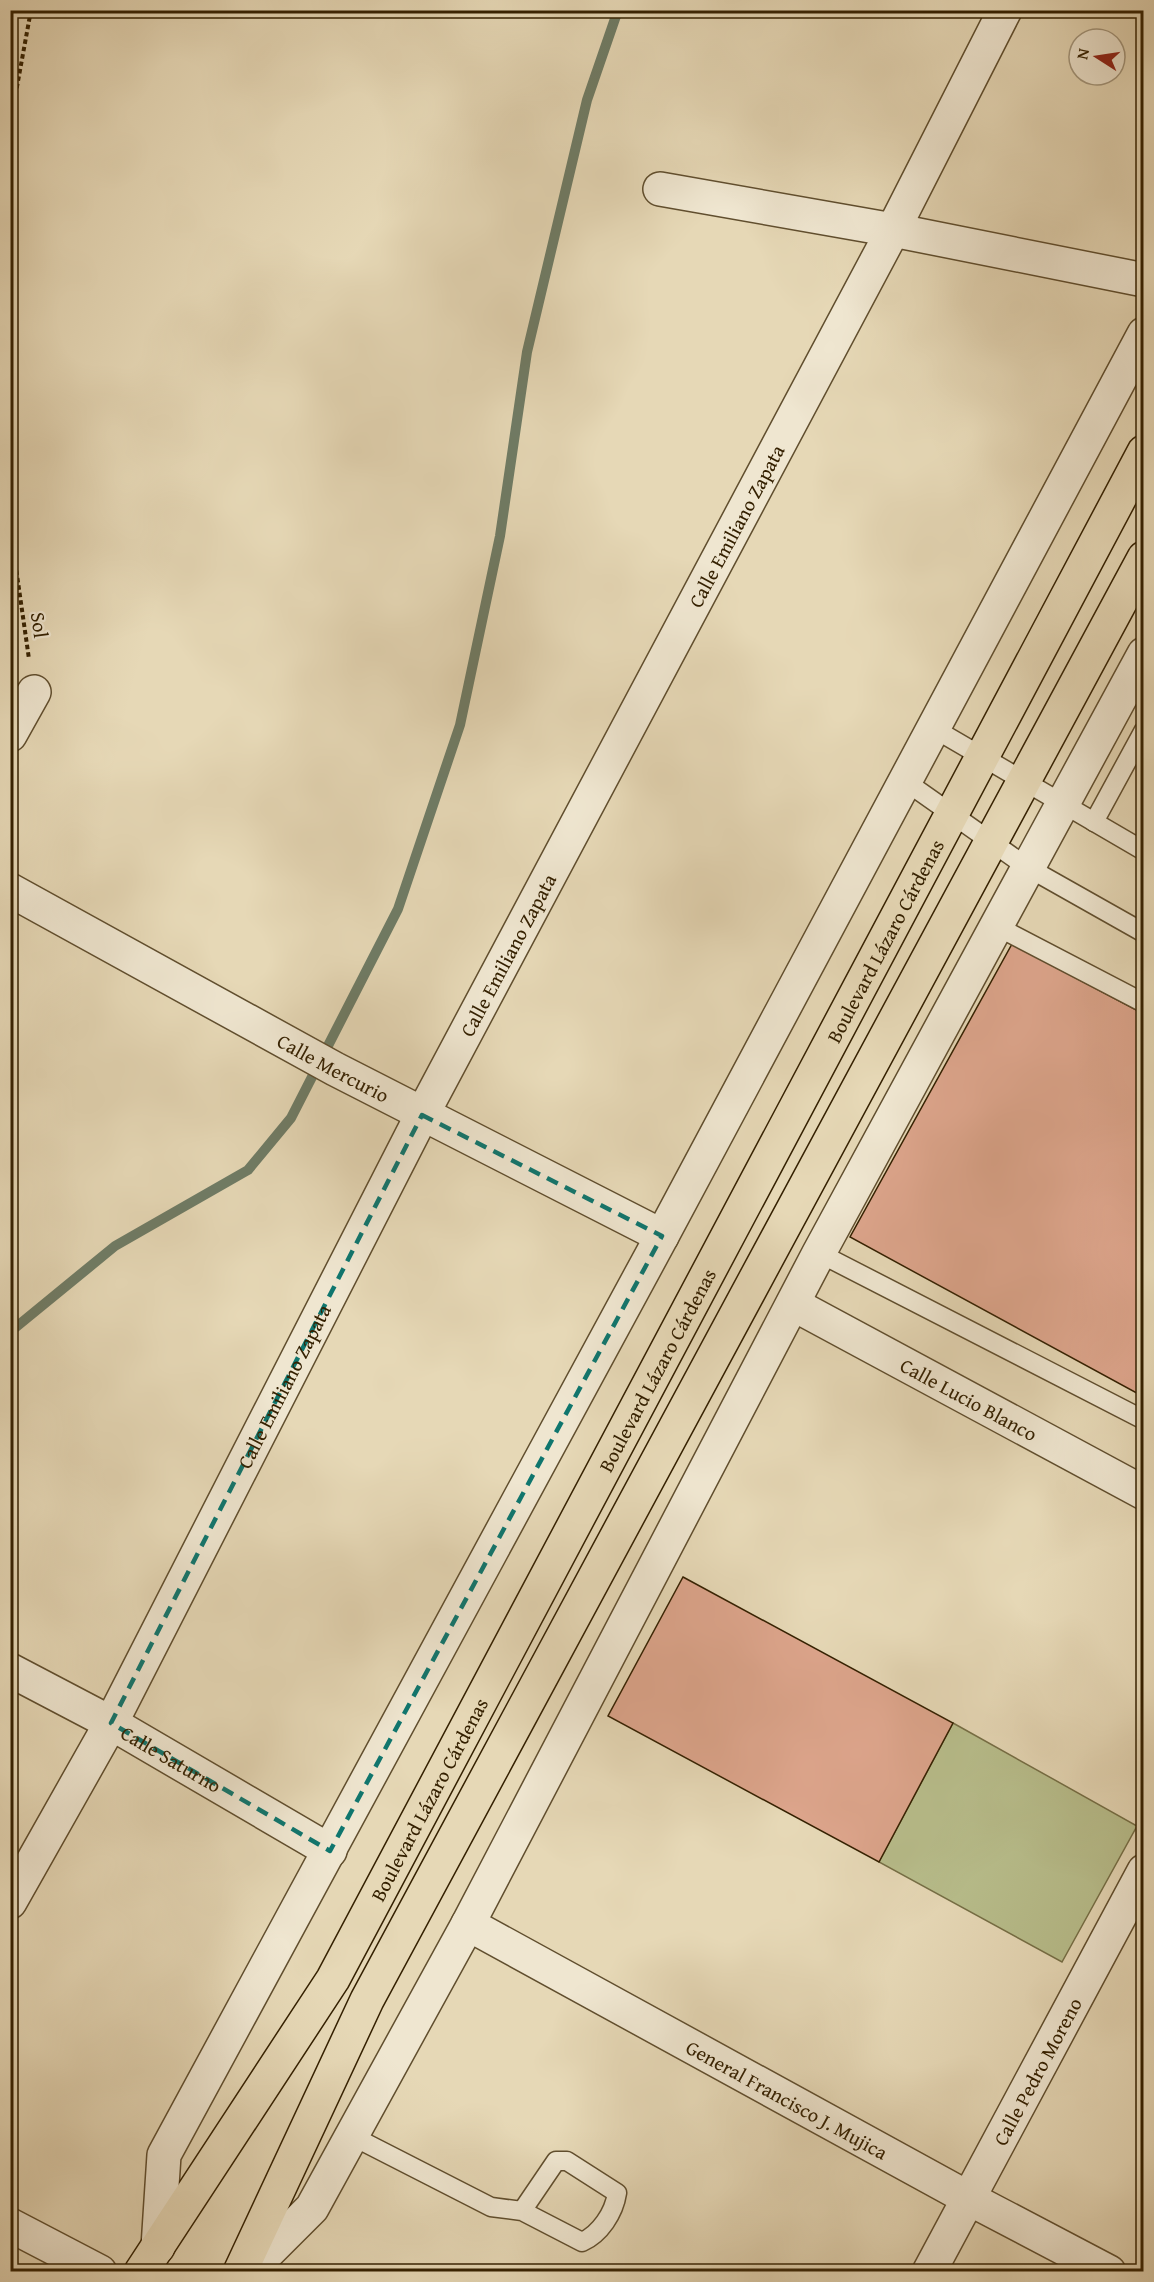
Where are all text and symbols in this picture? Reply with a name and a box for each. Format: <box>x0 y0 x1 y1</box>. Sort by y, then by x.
north arrow <box>1067 27 1127 87</box>
text: N <box>1069 46 1095 62</box>
street label: Calle Emiliano Zapata <box>680 439 791 612</box>
street label: Sol <box>24 610 56 640</box>
street label: Boulevard Lázaro Cárdenas <box>819 834 950 1048</box>
street label: Calle Emiliano Zapata <box>452 868 563 1041</box>
street label: Calle Mercurio <box>272 1026 395 1109</box>
street label: Boulevard Lázaro Cárdenas <box>591 1263 722 1477</box>
street label: Calle Emiliano Zapata <box>229 1298 338 1473</box>
street label: Calle Lucio Blanco <box>895 1350 1043 1448</box>
street label: Boulevard Lázaro Cárdenas <box>363 1692 495 1906</box>
street label: Calle Saturno <box>116 1717 227 1799</box>
street label: Calle Pedro Moreno <box>985 1992 1088 2150</box>
street label: General Francisco J. Mujica <box>681 2032 894 2166</box>

